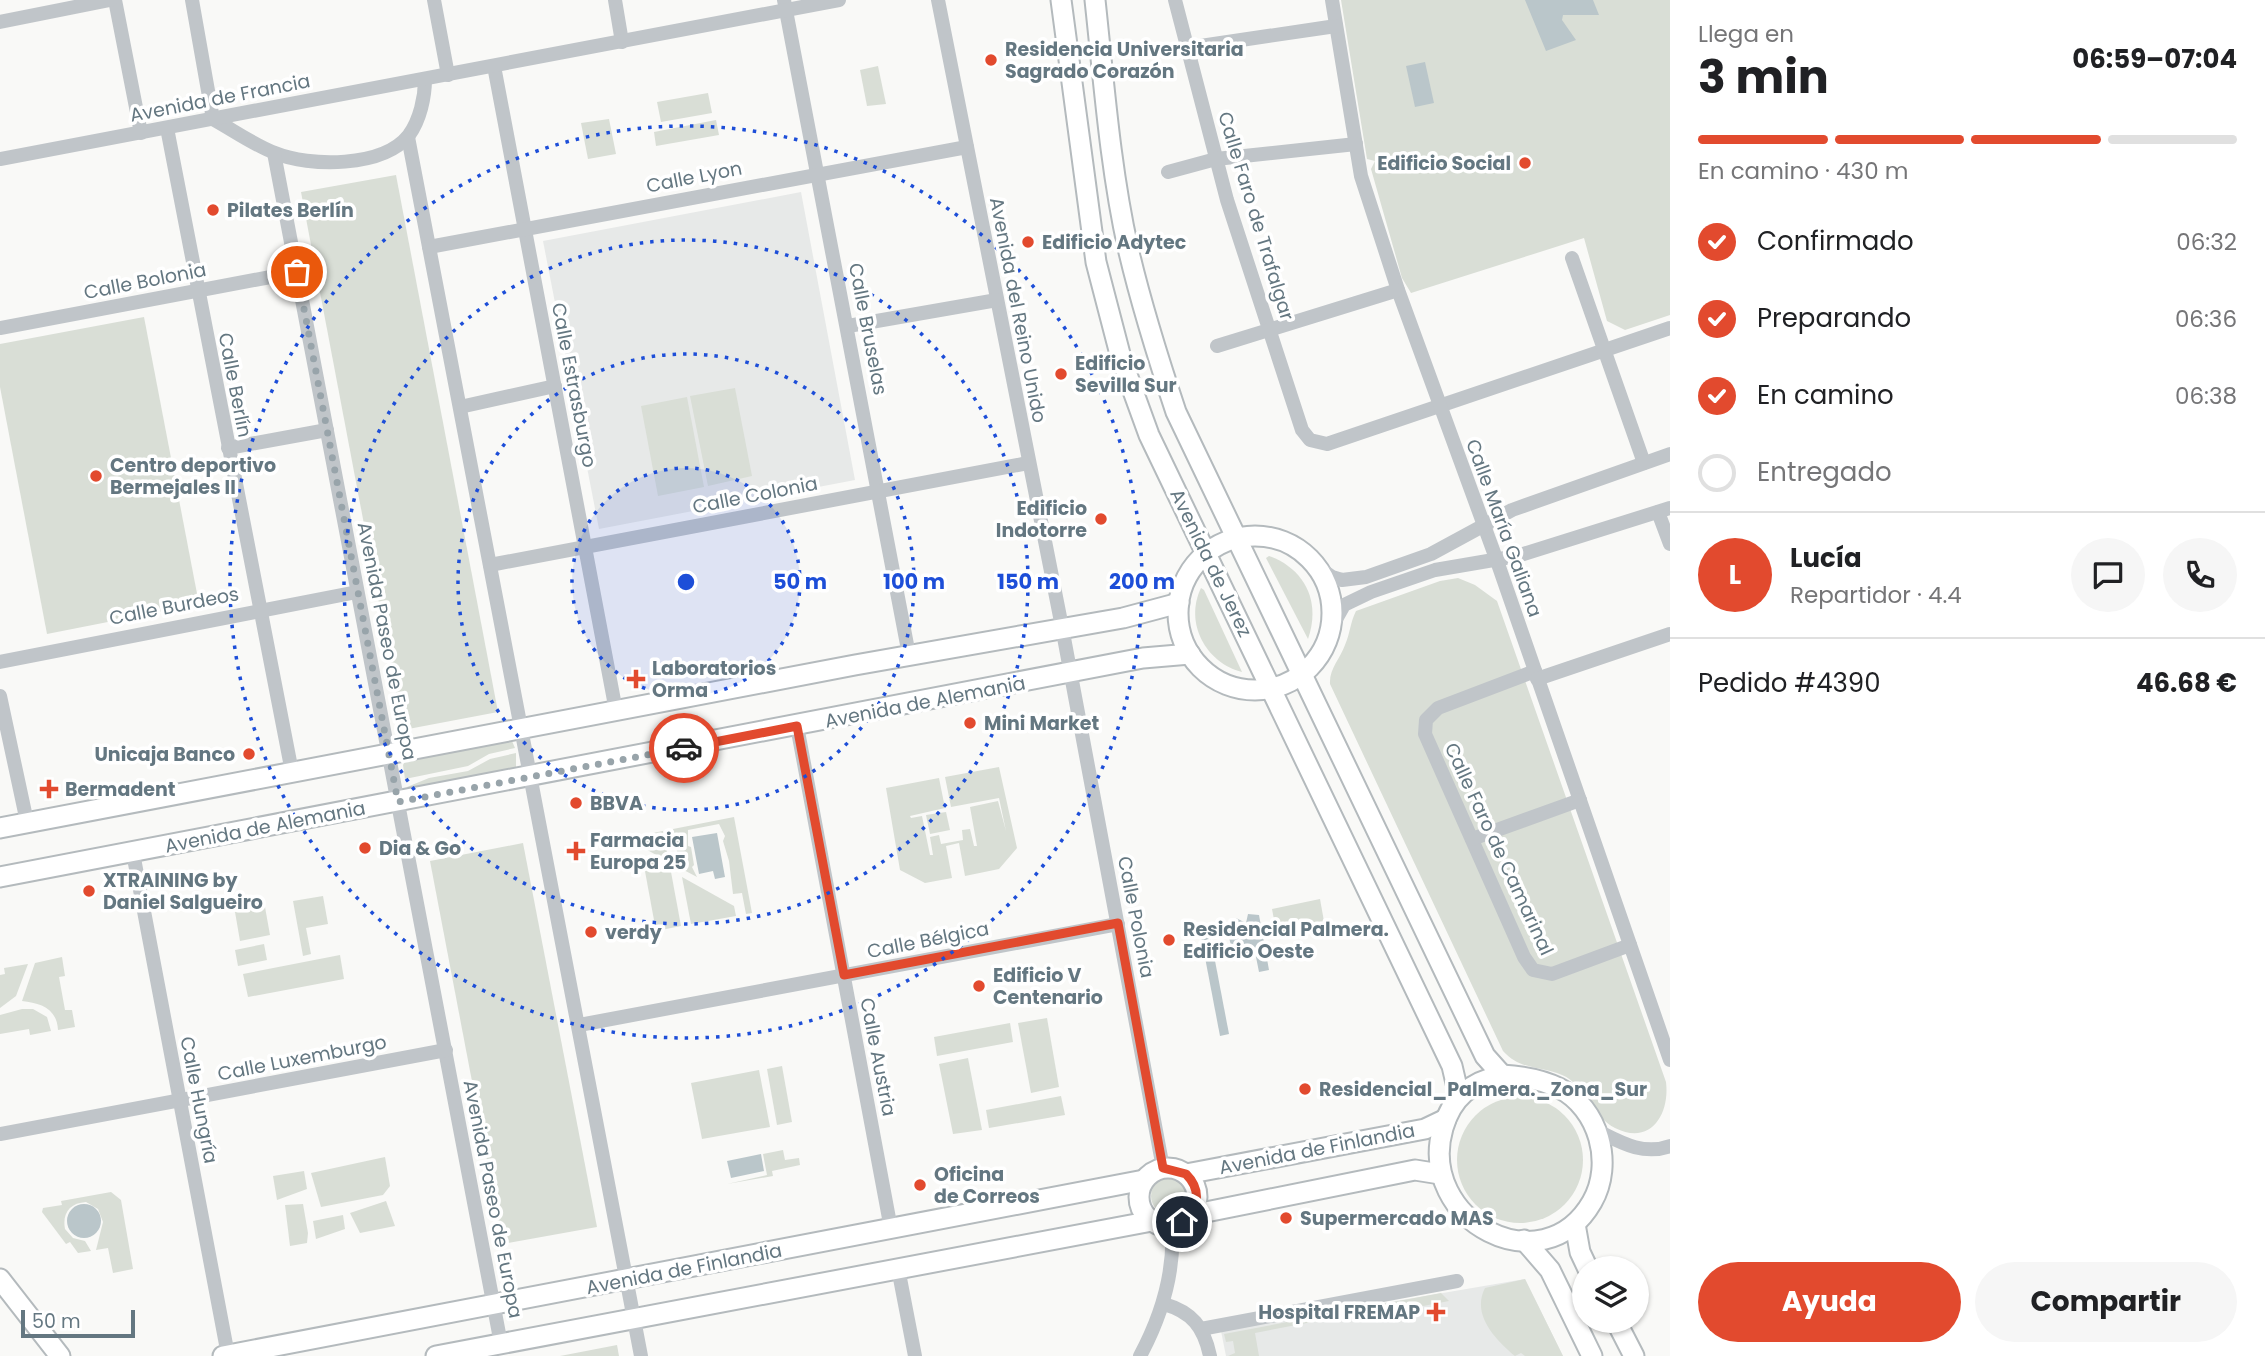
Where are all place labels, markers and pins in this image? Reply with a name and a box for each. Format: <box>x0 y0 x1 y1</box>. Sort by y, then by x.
place label: Residencia Universitaria Sagrado Corazón <box>1005 36 1244 85</box>
marker: Residencia Universitaria Sagrado Corazón <box>983 52 999 68</box>
place label: Edificio Social <box>1377 150 1511 177</box>
marker: Edificio Social <box>1517 155 1533 171</box>
place label: Pilates Berlín <box>227 197 354 224</box>
marker: Pilates Berlín <box>205 202 221 218</box>
place label: Edificio Adytec <box>1042 229 1186 256</box>
marker: Edificio Adytec <box>1020 234 1036 250</box>
pin <box>267 242 327 302</box>
place label: Edificio Sevilla Sur <box>1075 350 1177 399</box>
marker: Edificio Sevilla Sur <box>1053 366 1069 382</box>
place label: Centro deportivo Bermejales II <box>110 452 276 501</box>
marker: Centro deportivo Bermejales II <box>88 468 104 484</box>
place label: Edificio Indotorre <box>996 495 1087 544</box>
marker: Edificio Indotorre <box>1093 511 1109 527</box>
centre of rings <box>674 570 698 594</box>
place label: Laboratorios Orma <box>652 655 776 704</box>
marker: Laboratorios Orma <box>626 669 646 689</box>
place label: Mini Market <box>984 710 1099 737</box>
marker: Mini Market <box>962 715 978 731</box>
place label: Unicaja Banco <box>94 741 235 768</box>
marker: Unicaja Banco <box>241 746 257 762</box>
place label: Bermadent <box>65 776 176 803</box>
marker: Bermadent <box>39 779 59 799</box>
place label: BBVA <box>590 790 643 817</box>
marker: BBVA <box>568 795 584 811</box>
place label: Farmacia Europa 25 <box>590 827 686 876</box>
place label: Dia & Go <box>379 835 461 862</box>
marker: Dia & Go <box>357 840 373 856</box>
marker: Farmacia Europa 25 <box>568 843 584 859</box>
place label: XTRAINING by Daniel Salgueiro <box>103 867 263 916</box>
marker: XTRAINING by Daniel Salgueiro <box>81 883 97 899</box>
place label: Residencial Palmera. Edificio Oeste <box>1183 916 1389 965</box>
place label: verdy <box>605 919 663 946</box>
marker: verdy <box>583 924 599 940</box>
marker: Residencial Palmera. Edificio Oeste <box>1161 932 1177 948</box>
place label: Edificio V Centenario <box>993 962 1103 1011</box>
marker: Edificio V Centenario <box>971 978 987 994</box>
place label: Residencial_Palmera._Zona_Sur <box>1319 1076 1647 1103</box>
marker: Residencial_Palmera._Zona_Sur <box>1297 1081 1313 1097</box>
place label: Oficina de Correos <box>934 1161 1040 1210</box>
marker: Oficina de Correos <box>912 1177 928 1193</box>
pin <box>1152 1192 1212 1252</box>
place label: Supermercado MAS <box>1300 1205 1494 1232</box>
marker: Supermercado MAS <box>1278 1210 1294 1226</box>
place label: Hospital FREMAP <box>1258 1299 1420 1326</box>
marker: Hospital FREMAP <box>1426 1302 1446 1322</box>

